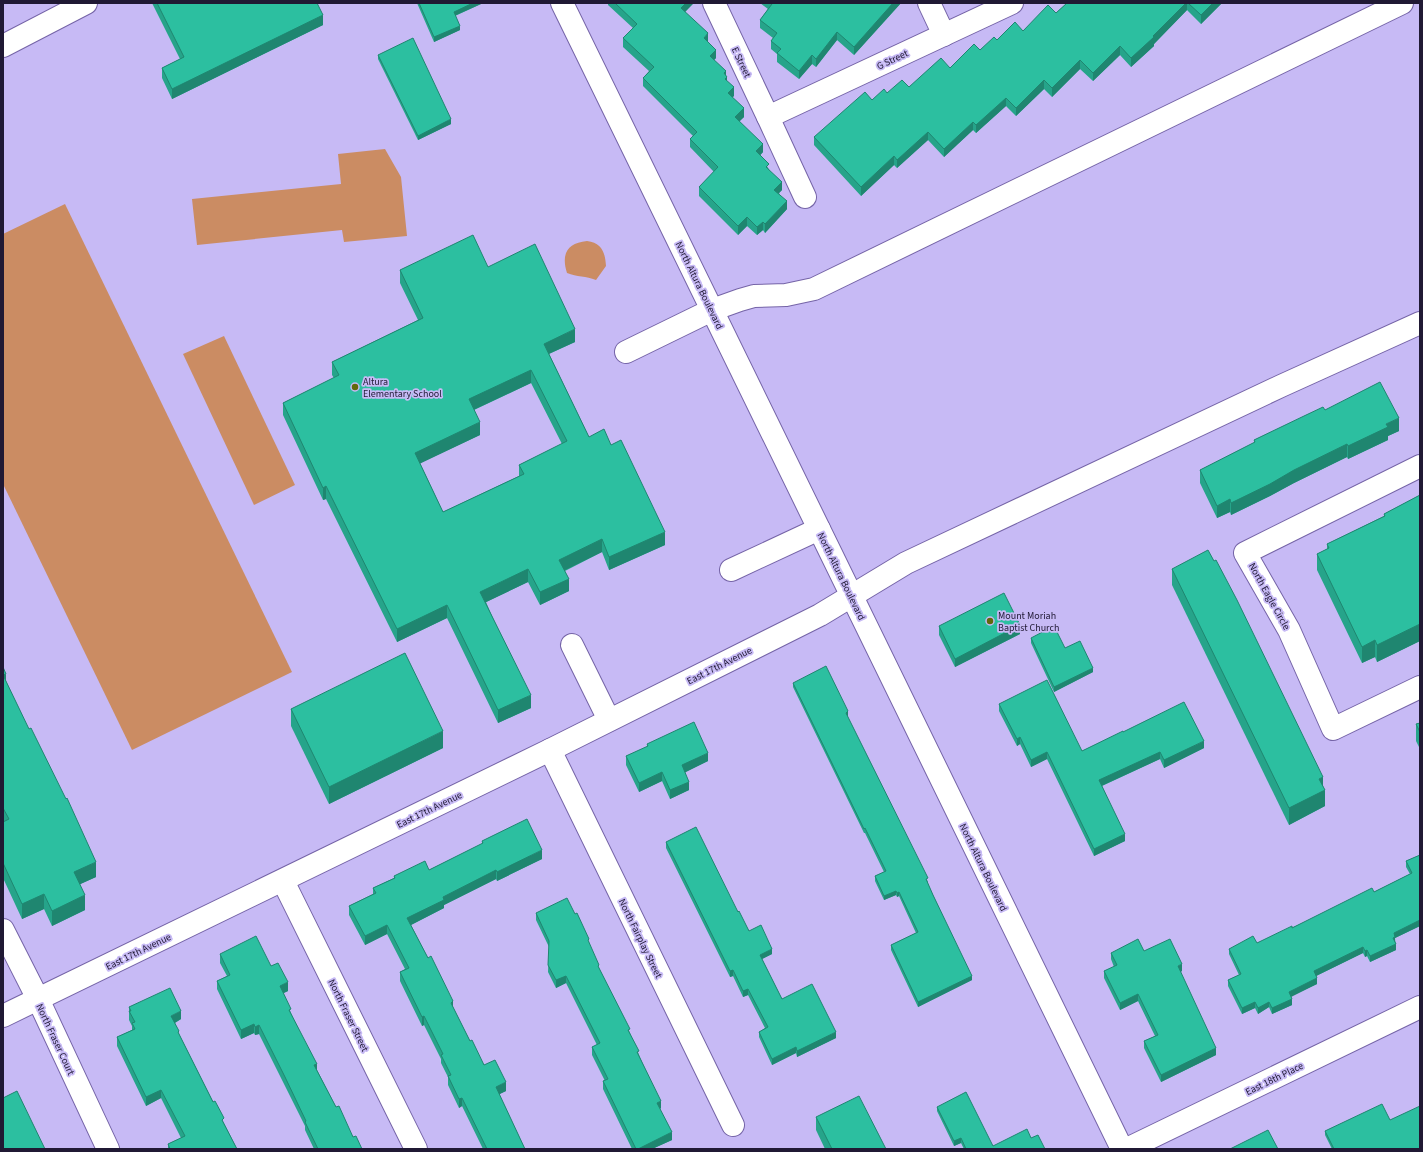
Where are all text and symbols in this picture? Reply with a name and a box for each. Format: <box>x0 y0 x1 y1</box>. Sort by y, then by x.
street label: E Street <box>728 45 755 81</box>
street label: G Street <box>874 46 911 73</box>
street label: North Altura Boulevard <box>672 239 726 332</box>
place label: Altura Elementary School <box>363 375 442 401</box>
marker: Altura Elementary School <box>350 382 360 392</box>
street label: North Altura Boulevard <box>814 530 868 623</box>
street label: North Eagle Circle <box>1245 560 1293 633</box>
place label: Mount Moriah Baptist Church <box>998 609 1059 635</box>
marker: Mount Moriah Baptist Church <box>985 616 995 626</box>
street label: East 17th Avenue <box>685 643 754 688</box>
street label: East 17th Avenue <box>394 788 465 832</box>
street label: North Altura Boulevard <box>956 821 1010 914</box>
street label: North Fairplay Street <box>615 896 666 981</box>
street label: East 17th Avenue <box>103 930 174 974</box>
street label: North Fraser Street <box>325 977 372 1055</box>
street label: North Fraser Court <box>32 1001 78 1078</box>
street label: East 18th Place <box>1243 1059 1306 1099</box>

